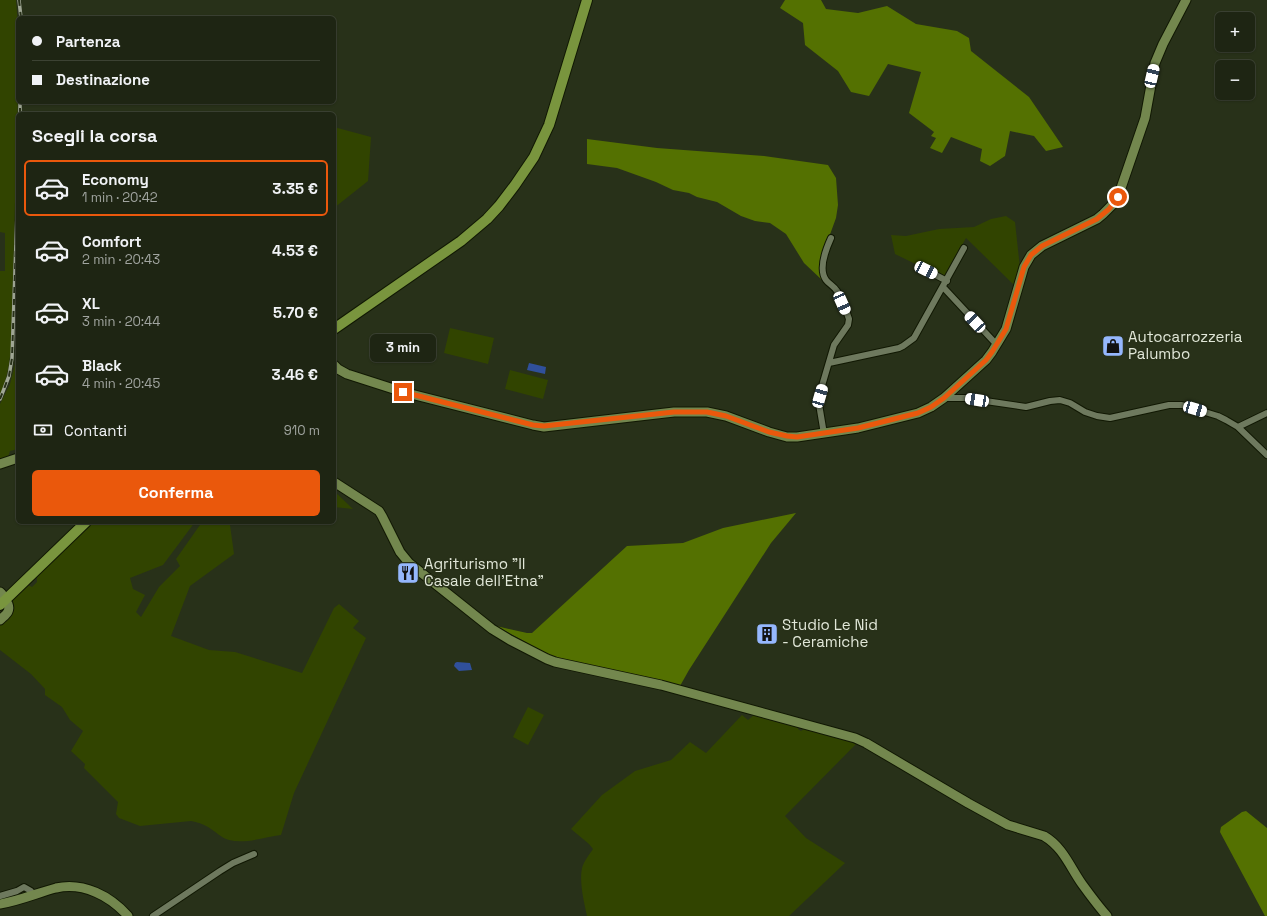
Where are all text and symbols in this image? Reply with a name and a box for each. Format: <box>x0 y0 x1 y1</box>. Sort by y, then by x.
map controls <box>1215 12 1255 100</box>
button: + <box>1215 12 1255 52</box>
text: Partenza <box>56 32 120 51</box>
button: − <box>1215 60 1255 100</box>
car <box>1143 63 1161 89</box>
text: Destinazione <box>56 70 150 89</box>
text: Scegli la corsa <box>32 124 157 147</box>
icon: car <box>34 170 70 206</box>
text: Economy <box>82 170 149 189</box>
text: 3.35 € <box>272 179 318 198</box>
route start <box>1109 188 1127 206</box>
text: 1 min · 20:42 <box>82 189 158 206</box>
icon: car <box>34 232 70 268</box>
text: Comfort <box>82 232 142 251</box>
text: 4.53 € <box>272 241 318 260</box>
text: 2 min · 20:43 <box>82 251 160 268</box>
car <box>913 259 939 281</box>
car <box>832 290 852 316</box>
icon: car <box>34 294 70 330</box>
text: XL <box>82 294 100 313</box>
text: 5.70 € <box>273 303 318 322</box>
car <box>962 309 988 335</box>
text: 3 min · 20:44 <box>82 313 160 330</box>
place label: Autocarrozzeria Palumbo <box>1128 327 1243 363</box>
shop icon: Autocarrozzeria Palumbo <box>1100 333 1126 359</box>
callout: 3 min <box>370 334 436 362</box>
text: 3 min <box>386 339 420 356</box>
icon: car <box>34 356 70 392</box>
text: Black <box>82 356 122 375</box>
text: 3.46 € <box>272 365 318 384</box>
text: 4 min · 20:45 <box>82 375 160 392</box>
route end <box>394 383 412 401</box>
car <box>811 383 829 409</box>
car <box>964 392 990 408</box>
car <box>1182 400 1208 418</box>
icon: cash <box>32 419 54 441</box>
text: Contanti <box>64 421 127 440</box>
text: 910 m <box>284 422 320 439</box>
button: Conferma <box>32 470 320 516</box>
place label: Agriturismo "Il Casale dell'Etna" <box>424 554 544 590</box>
restaurant icon: Agriturismo "Il Casale dell'Etna" <box>395 560 421 586</box>
place label: Studio Le Nid - Ceramiche <box>782 615 878 651</box>
building icon: Studio Le Nid - Ceramiche <box>754 621 780 647</box>

